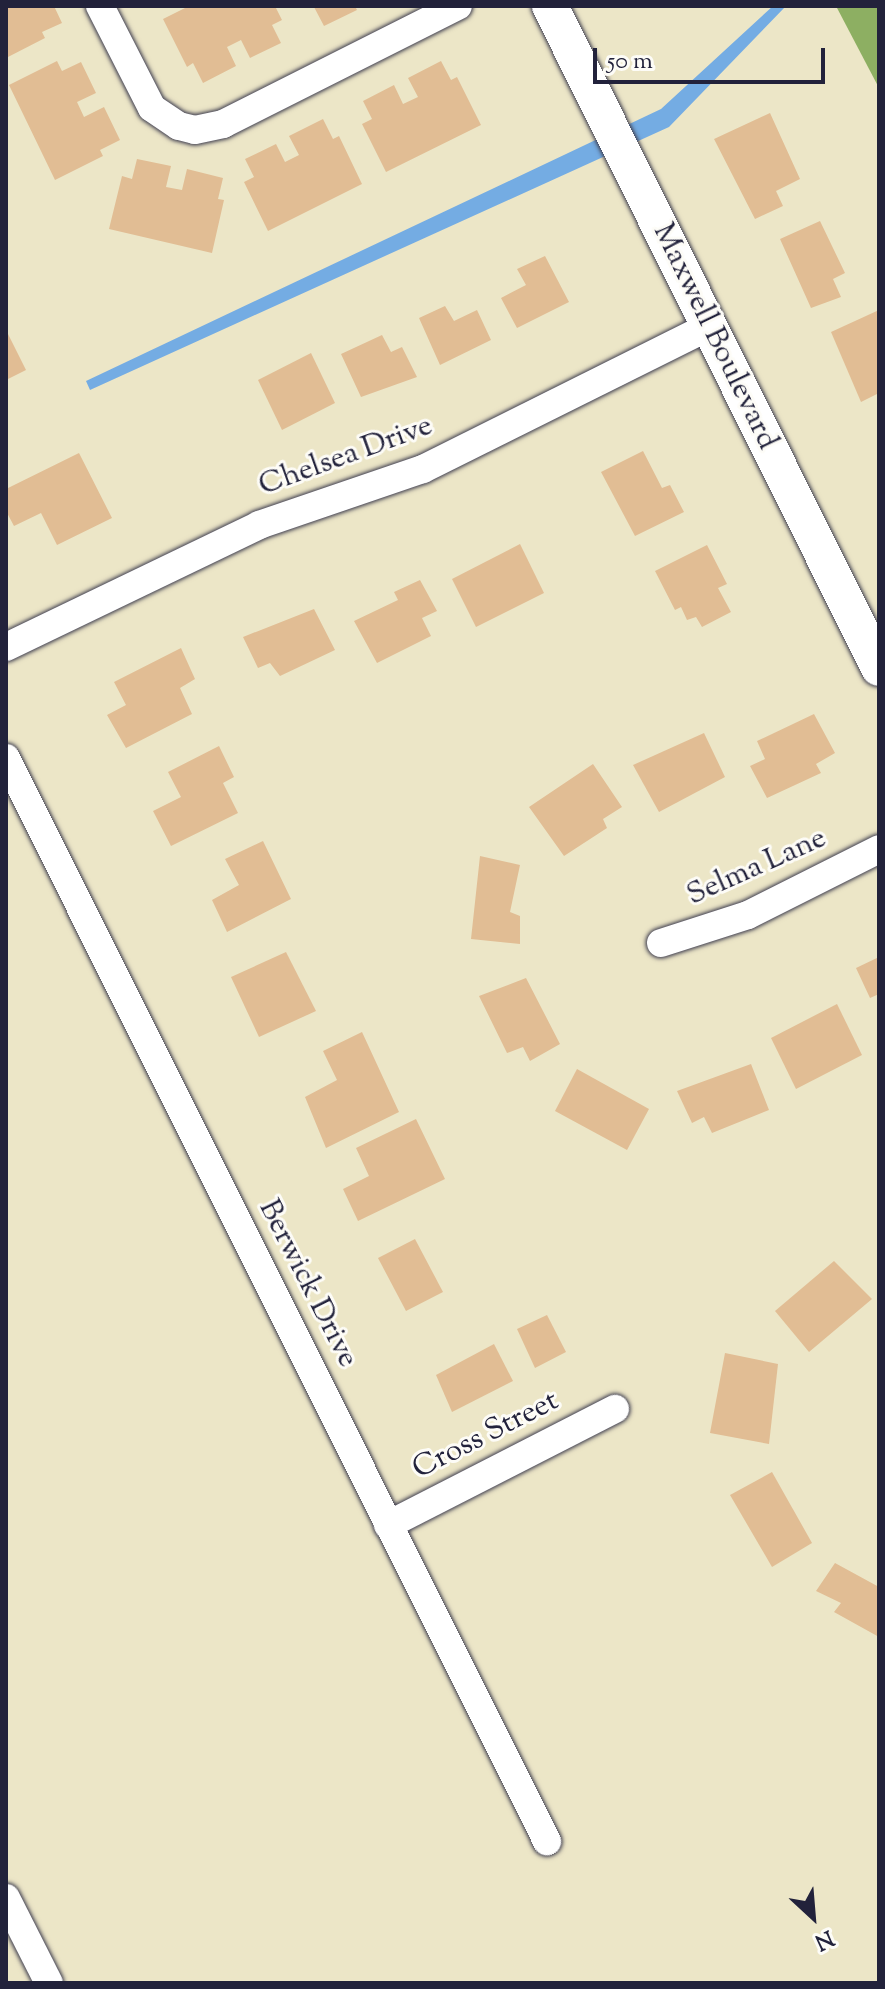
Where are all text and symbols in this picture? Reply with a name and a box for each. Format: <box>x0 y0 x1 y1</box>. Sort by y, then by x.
scale bar <box>597 32 829 82</box>
text: 50 m <box>607 45 653 79</box>
street label: Maxwell Boulevard <box>644 218 784 456</box>
street label: Chelsea Drive <box>254 409 438 505</box>
street label: Selma Lane <box>682 821 832 915</box>
street label: Berwick Drive <box>249 1194 365 1374</box>
street label: Cross Street <box>407 1384 565 1488</box>
north arrow <box>773 1877 853 1957</box>
text: N <box>809 1920 838 1957</box>

